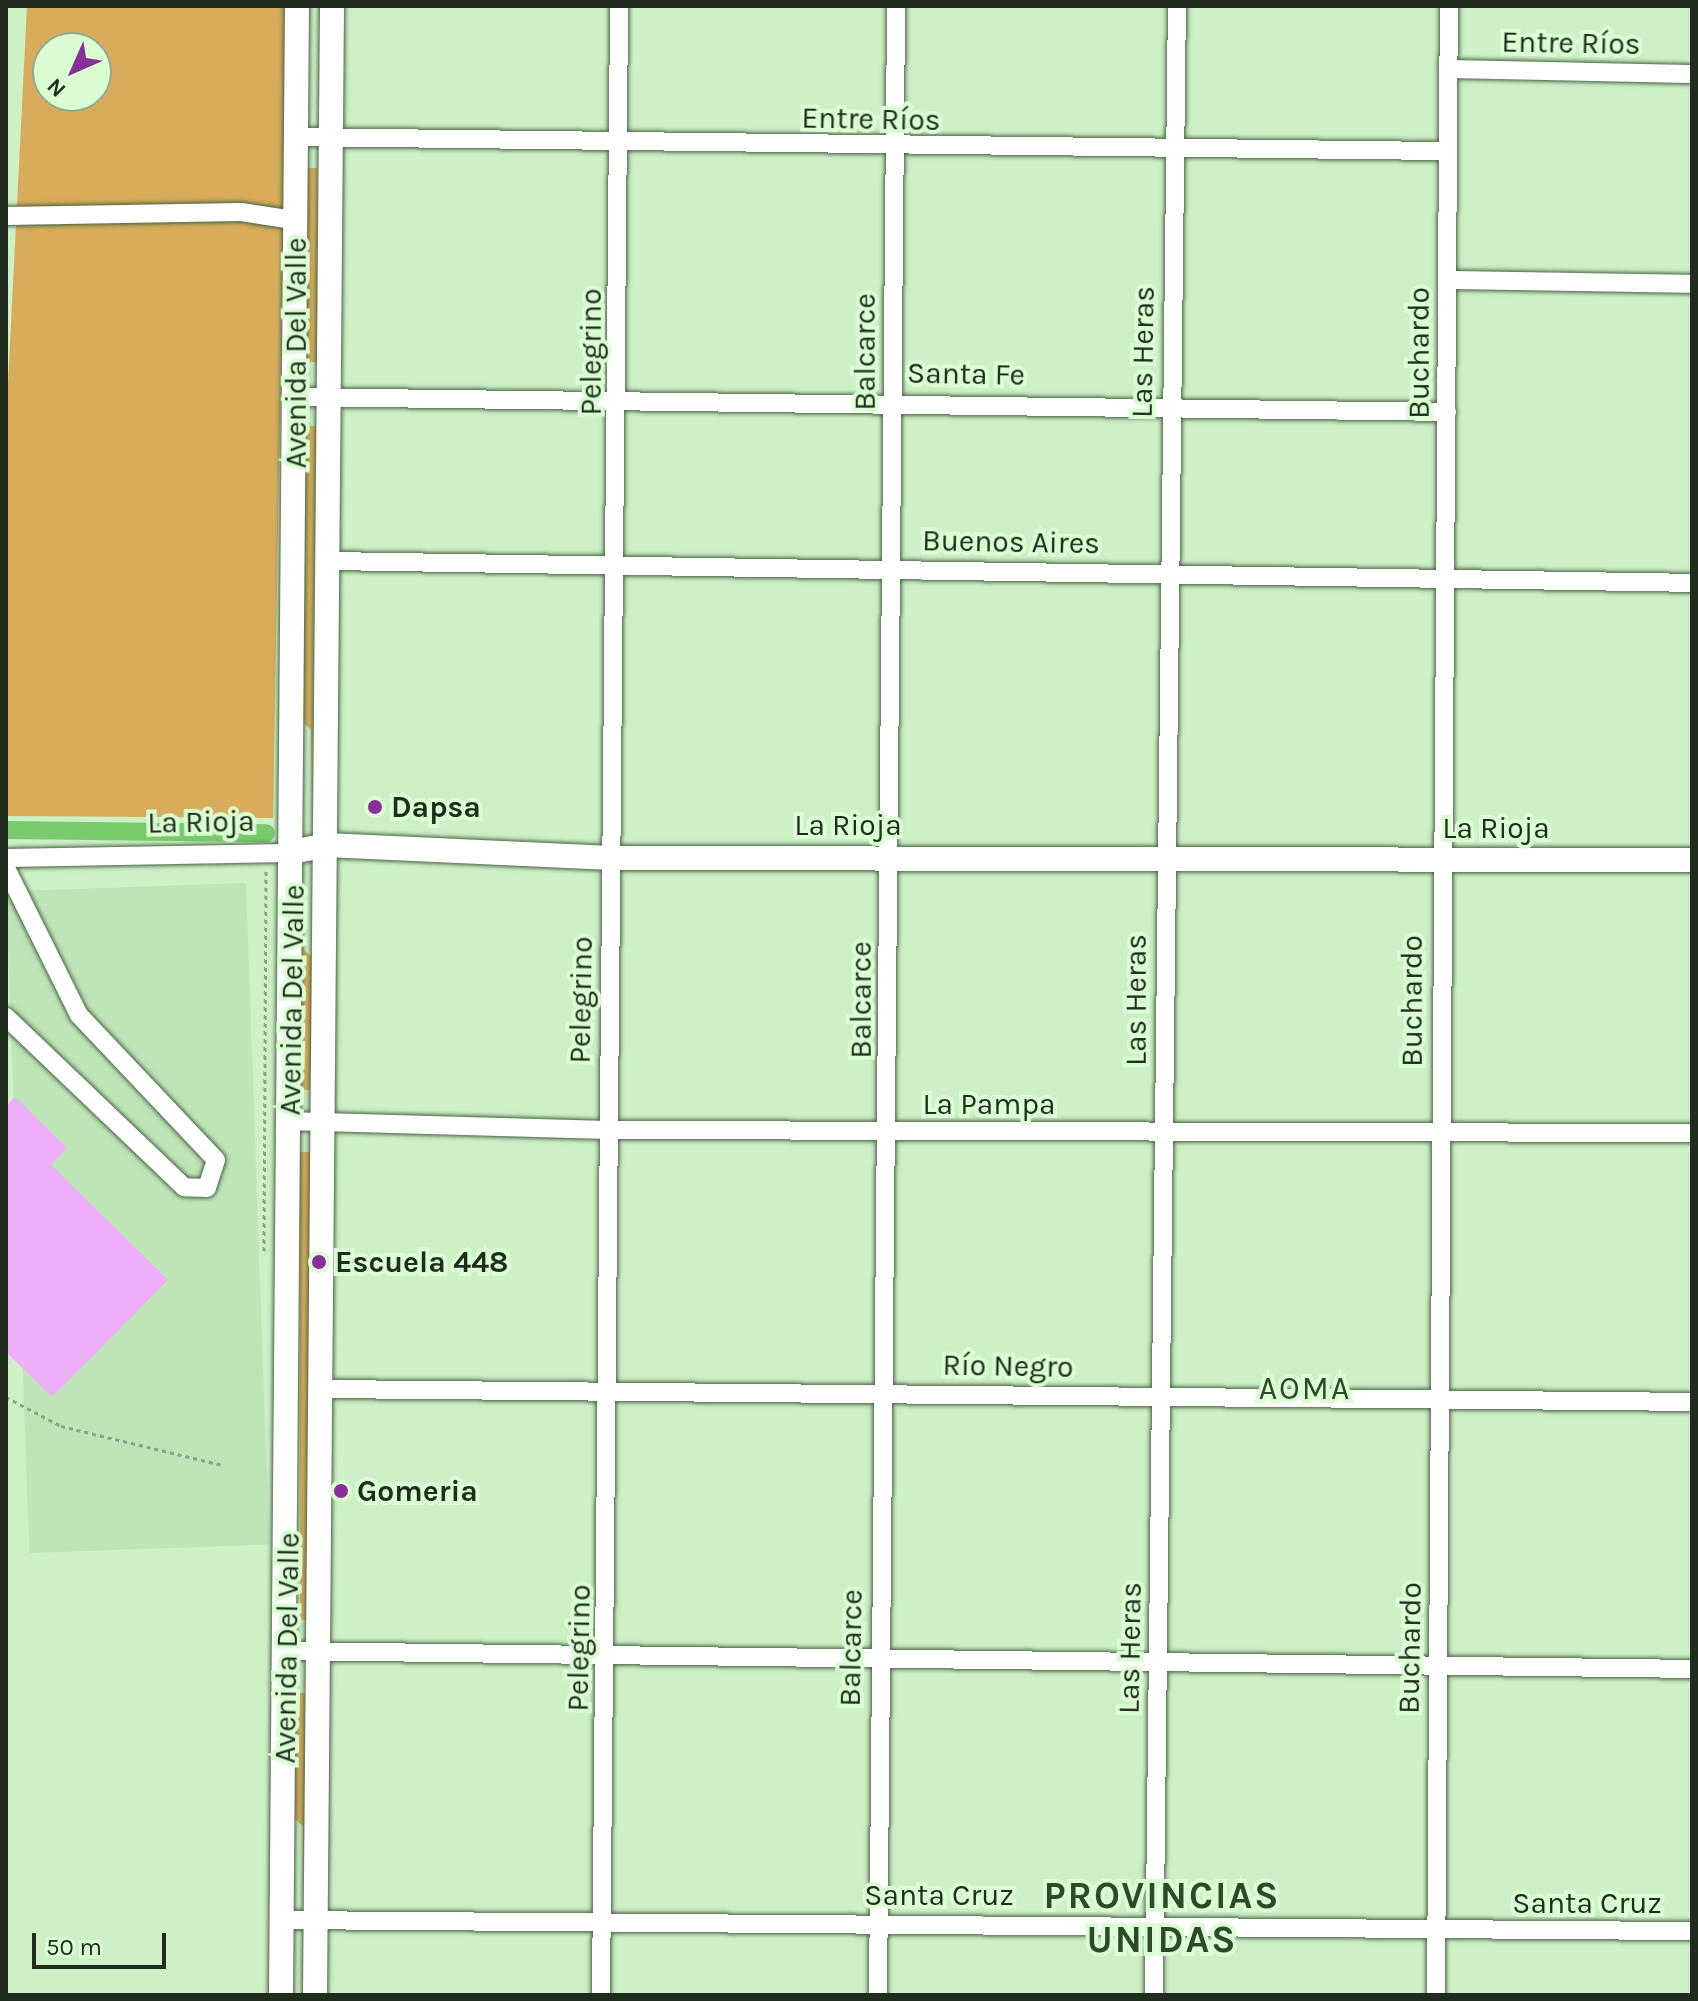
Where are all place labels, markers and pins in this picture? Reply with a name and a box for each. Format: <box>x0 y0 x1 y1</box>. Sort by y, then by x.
place label: Dapsa <box>391 789 481 825</box>
marker: Dapsa <box>366 798 384 816</box>
place label: Escuela 448 <box>335 1244 508 1280</box>
marker: Escuela 448 <box>310 1253 328 1271</box>
place label: Gomeria <box>357 1473 478 1509</box>
marker: Gomeria <box>332 1482 350 1500</box>

